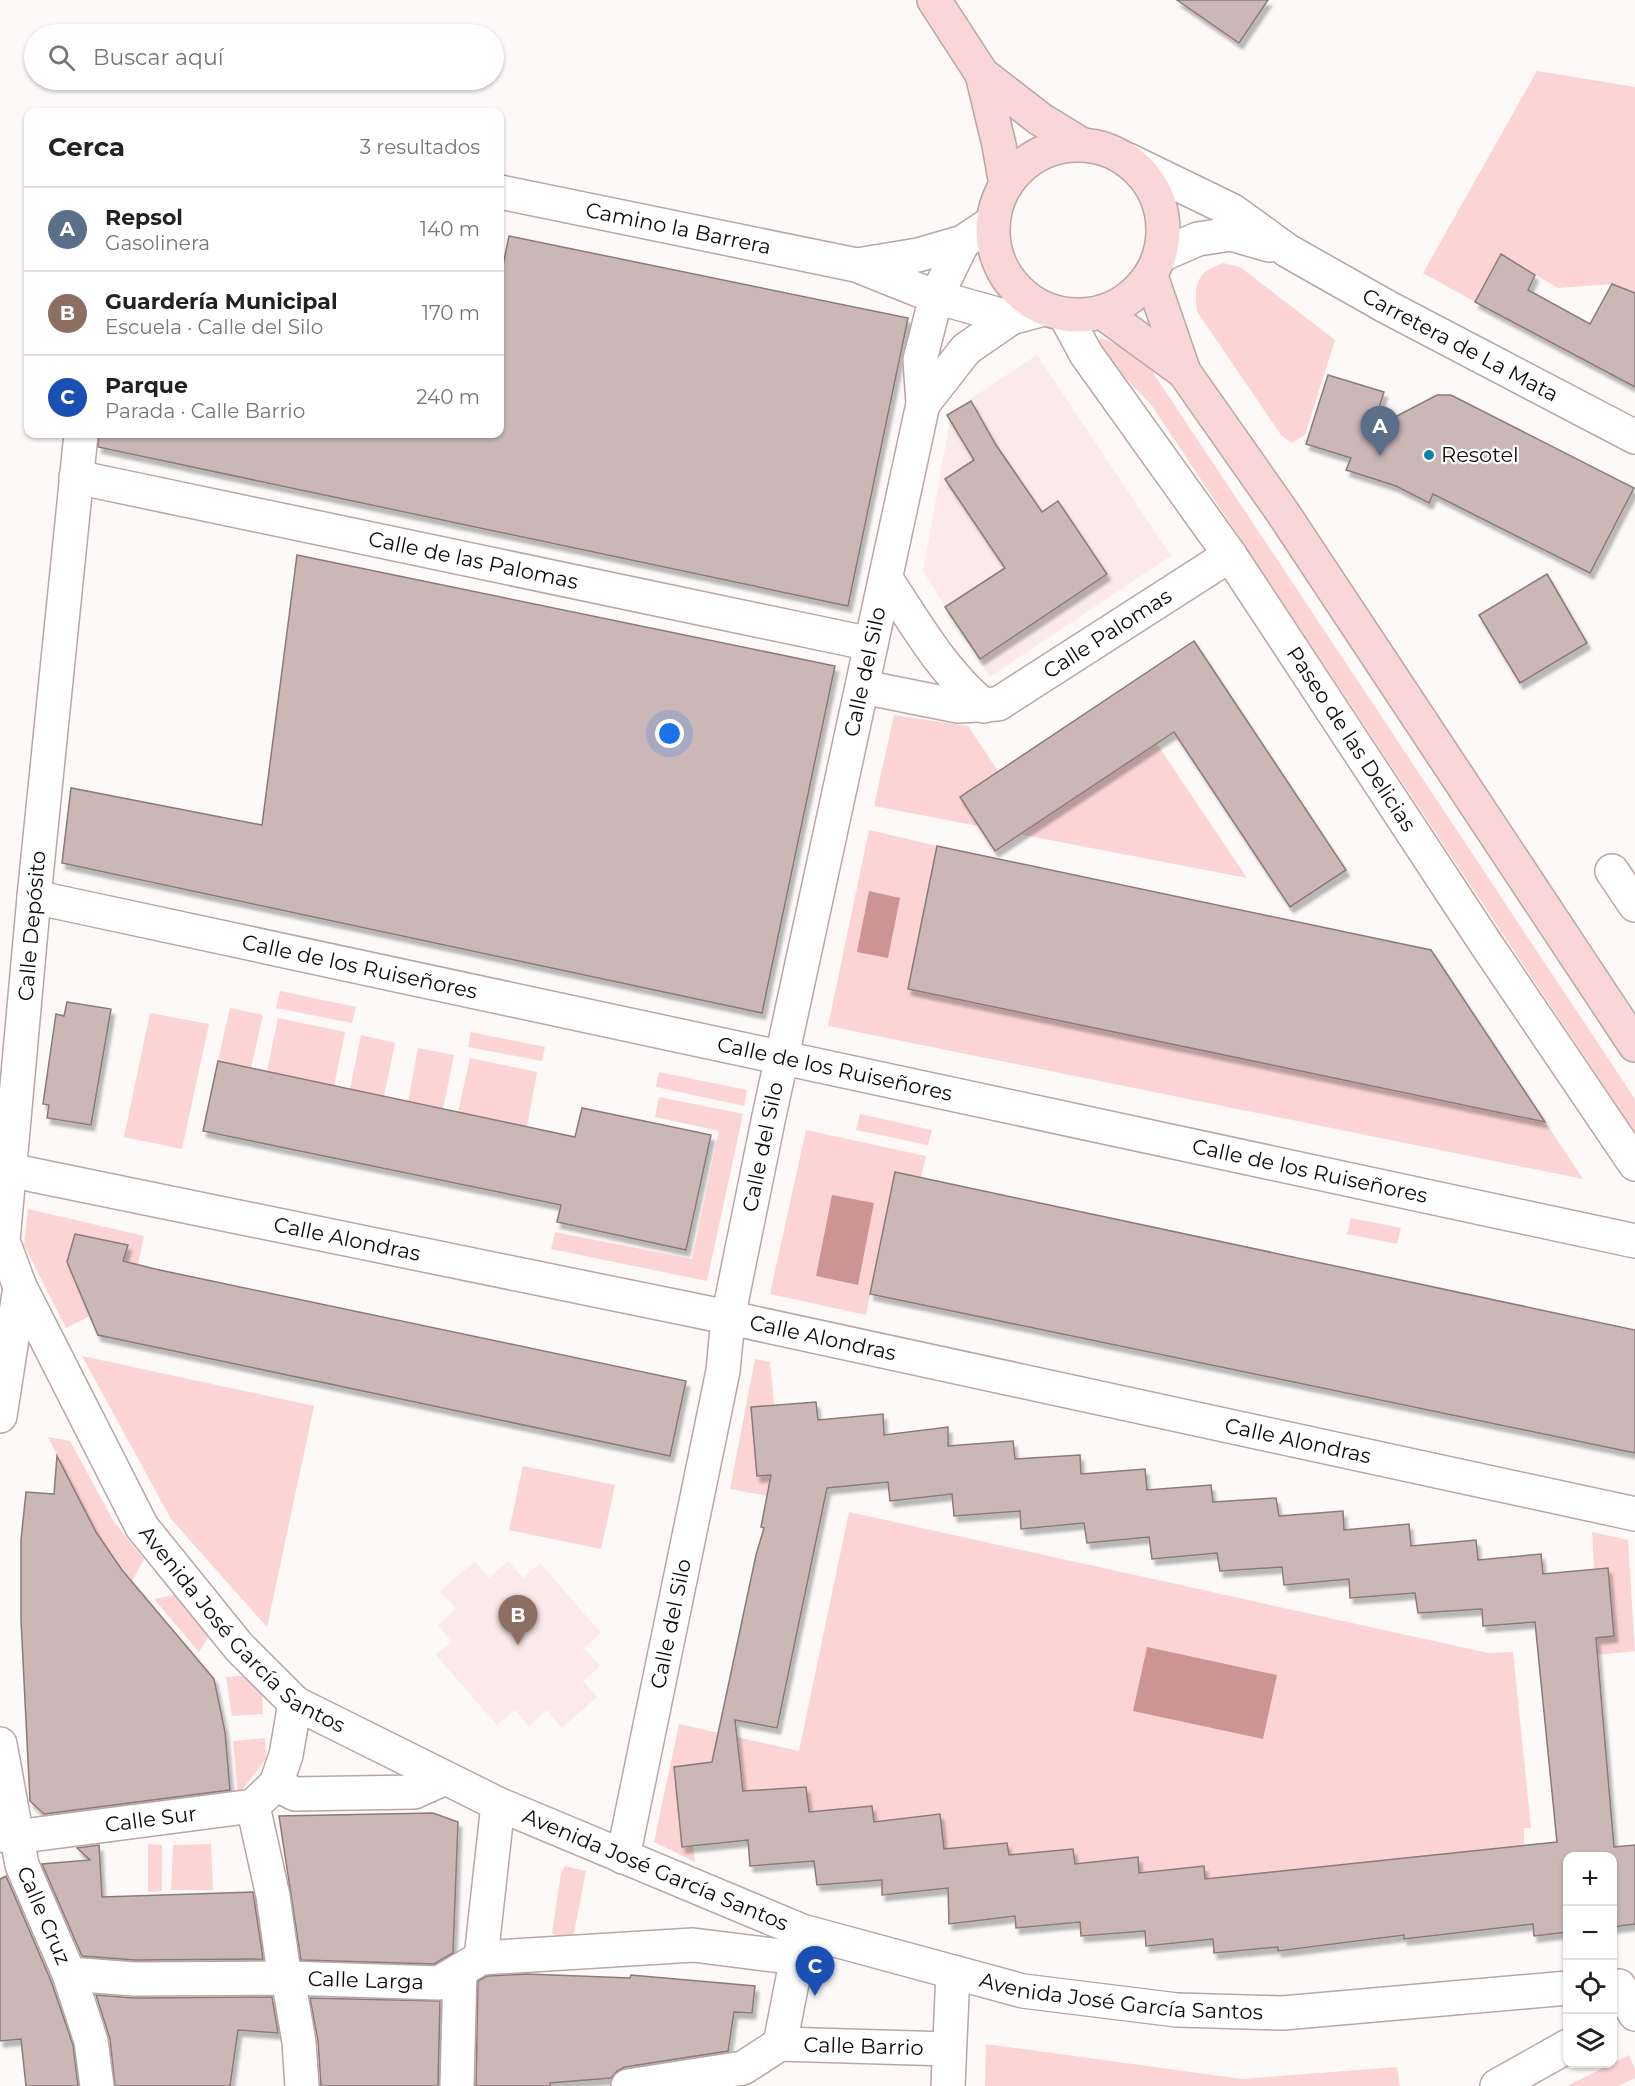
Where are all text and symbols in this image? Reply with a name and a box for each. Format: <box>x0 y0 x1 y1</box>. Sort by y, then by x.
search box <box>24 24 504 90</box>
icon: search <box>45 41 78 74</box>
text: Buscar aquí <box>93 44 224 71</box>
text: Cerca <box>48 131 125 163</box>
text: 3 resultados <box>360 135 480 159</box>
street label: Camino la Barrera <box>583 197 773 259</box>
text: Repsol <box>105 204 183 231</box>
text: A <box>60 217 75 241</box>
text: 140 m <box>420 217 480 241</box>
text: Gasolinera <box>105 231 210 255</box>
street label: Carretera de La Mata <box>1358 283 1563 407</box>
text: Guardería Municipal <box>105 288 338 315</box>
text: B <box>60 301 75 325</box>
text: 170 m <box>422 301 480 325</box>
text: Escuela · Calle del Silo <box>105 315 323 339</box>
text: Parque <box>105 372 188 399</box>
text: C <box>60 385 75 409</box>
text: 240 m <box>416 385 480 409</box>
text: Parada · Calle Barrio <box>105 399 305 423</box>
pin: A <box>1360 406 1400 456</box>
place label: Resotel <box>1441 442 1519 467</box>
marker: Resotel <box>1422 448 1436 462</box>
street label: Calle de las Palomas <box>366 526 581 594</box>
street label: Calle Palomas <box>1038 583 1176 684</box>
street label: Calle del Silo <box>838 604 891 739</box>
street label: Paseo de las Delicias <box>1282 642 1422 836</box>
your location <box>655 719 684 748</box>
street label: Calle Depósito <box>12 850 51 1002</box>
street label: Calle de los Ruiseñores <box>240 929 480 1004</box>
street label: Calle de los Ruiseñores <box>715 1031 955 1106</box>
street label: Calle del Silo <box>737 1080 788 1214</box>
street label: Calle de los Ruiseñores <box>1190 1133 1430 1208</box>
street label: Calle Alondras <box>272 1211 423 1266</box>
street label: Calle Alondras <box>747 1309 899 1366</box>
street label: Calle Alondras <box>1222 1412 1373 1468</box>
street label: Avenida José García Santos <box>134 1521 349 1738</box>
street label: Calle del Silo <box>645 1557 696 1691</box>
pin: B <box>498 1596 538 1645</box>
street label: Calle Sur <box>103 1800 198 1837</box>
street label: Avenida José García Santos <box>519 1803 792 1936</box>
map controls <box>1563 1852 1617 2068</box>
button: + <box>1563 1852 1617 1906</box>
street label: Calle Cruz <box>12 1862 76 1968</box>
button: − <box>1563 1906 1617 1960</box>
pin: C <box>796 1946 834 1996</box>
button: locate <box>1563 1960 1617 2014</box>
street label: Calle Larga <box>307 1966 424 1994</box>
street label: Avenida José García Santos <box>977 1967 1263 2024</box>
button: layers <box>1563 2014 1617 2068</box>
street label: Calle Barrio <box>803 2032 924 2060</box>

